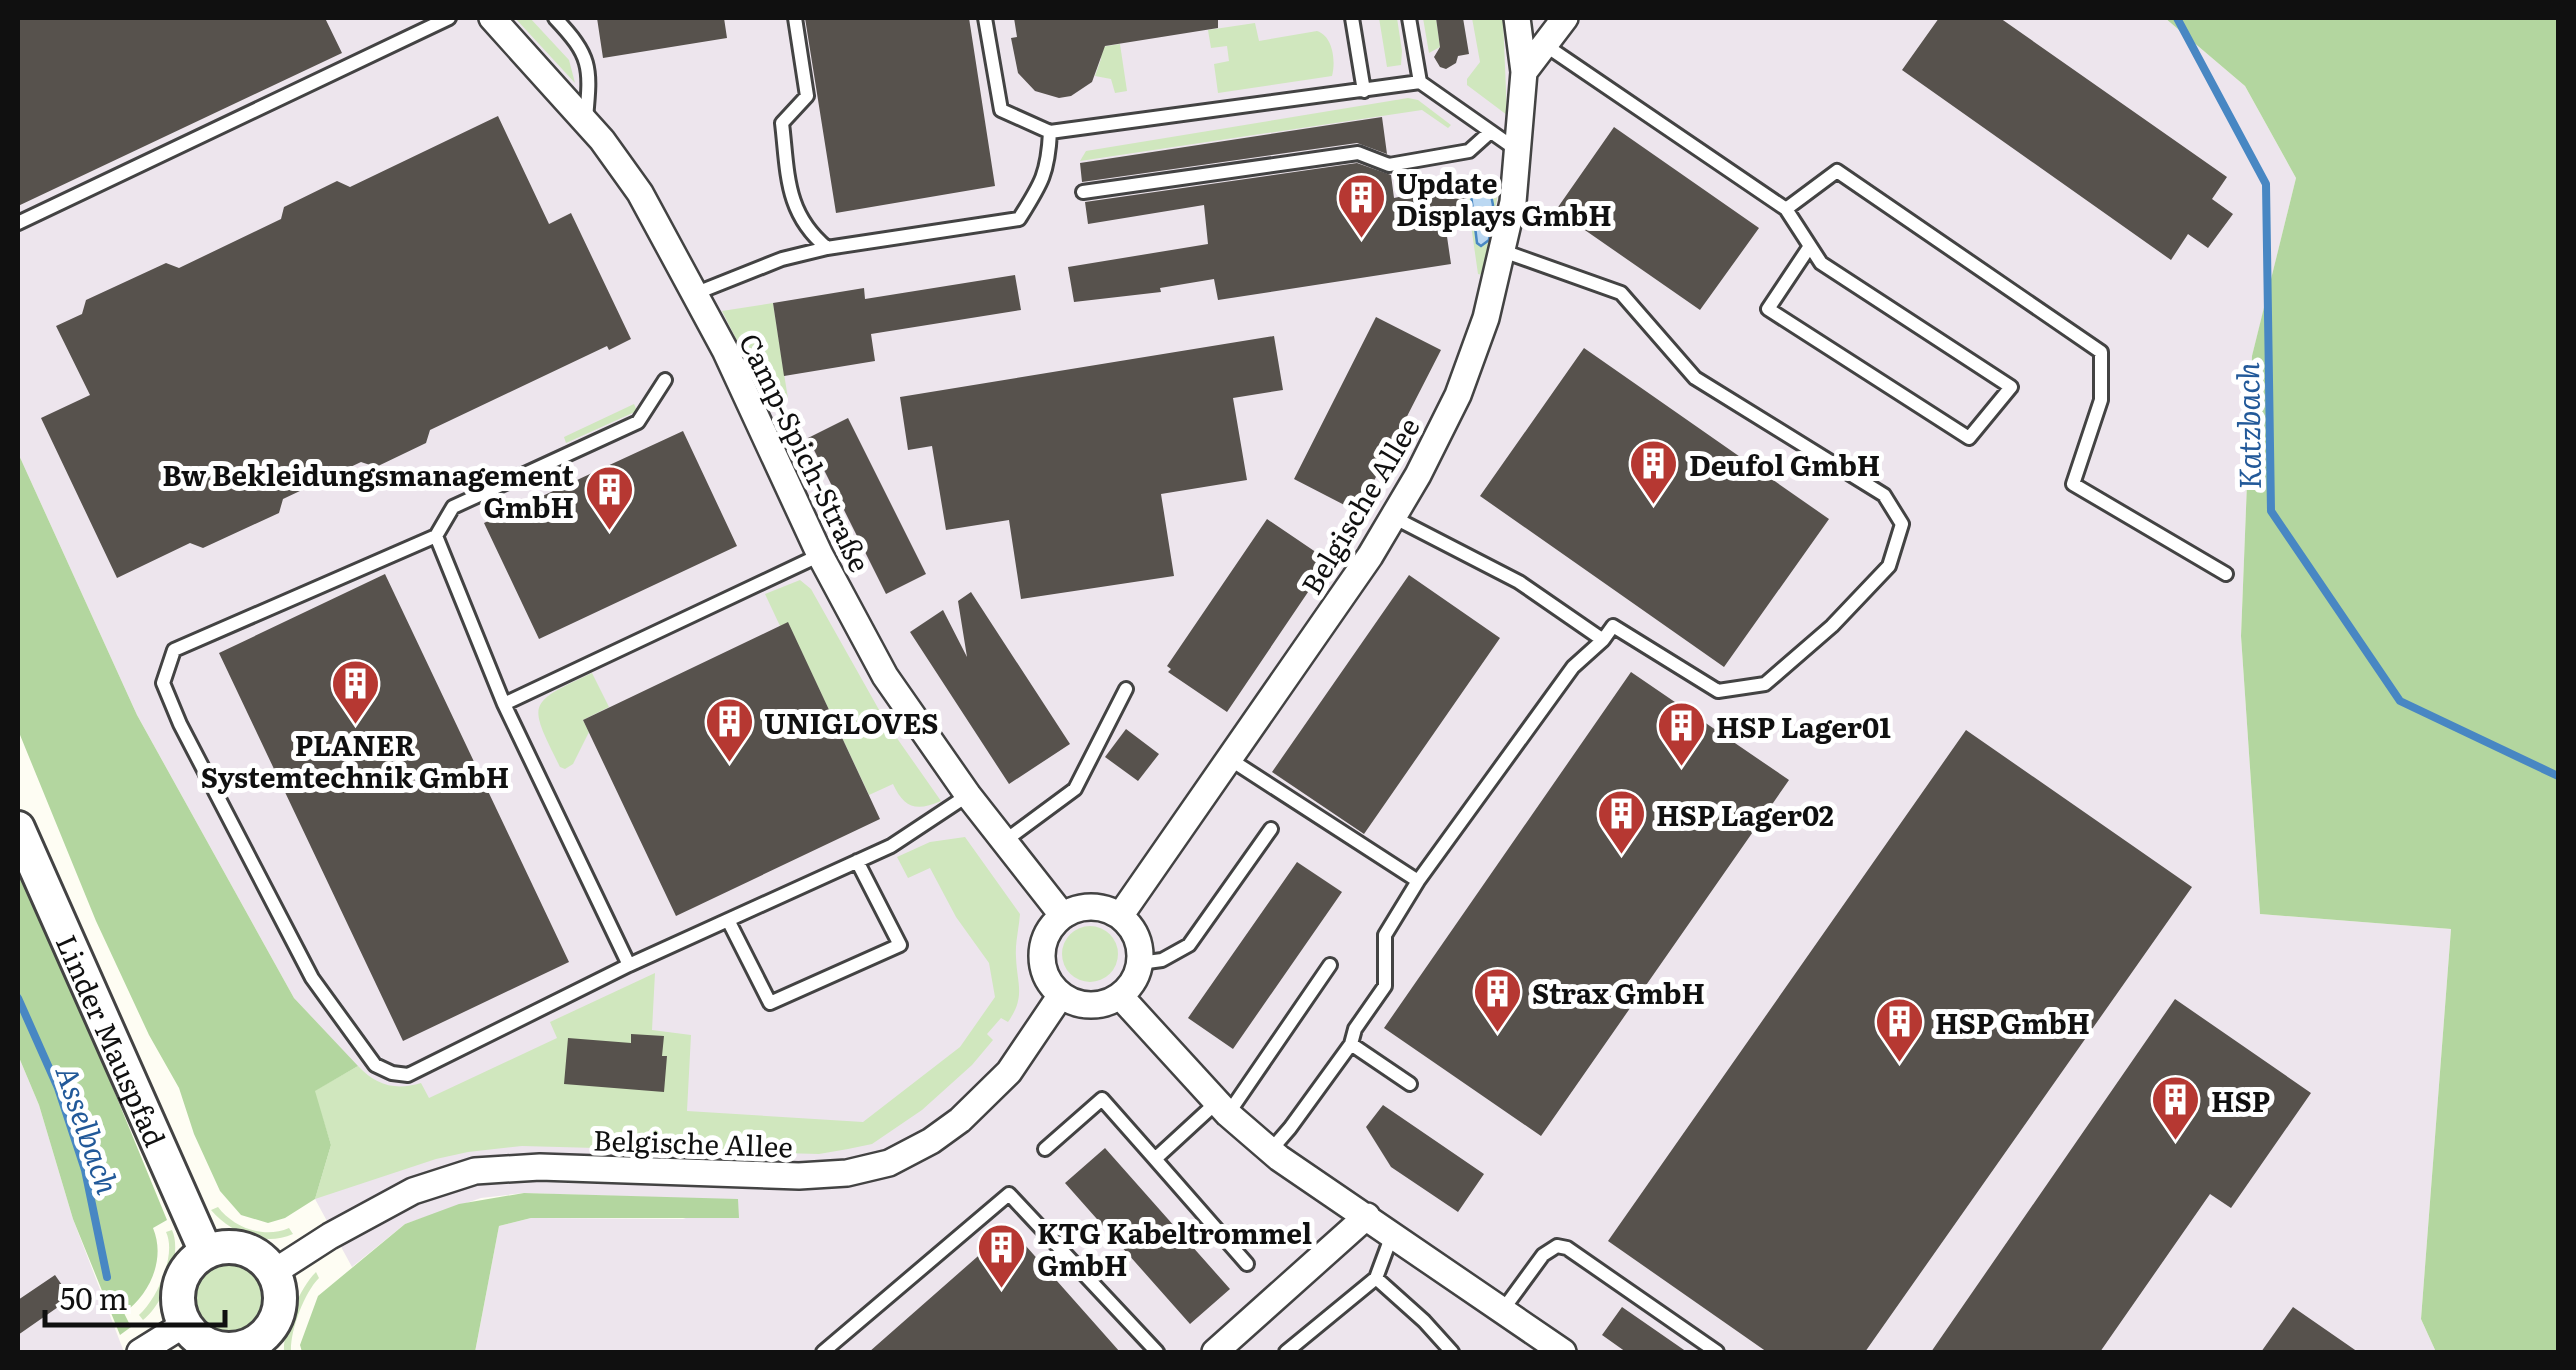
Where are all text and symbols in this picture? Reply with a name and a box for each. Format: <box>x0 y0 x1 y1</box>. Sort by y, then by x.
place label: Update Displays GmbH <box>1396 161 1612 235</box>
building icon: Update Displays GmbH <box>1335 172 1387 240</box>
street label: Camp-Spich-Straße <box>730 325 882 579</box>
water label: Katzbach <box>2224 362 2270 490</box>
street label: Belgische Allee <box>1289 408 1429 602</box>
building icon: Deufol GmbH <box>1628 438 1680 506</box>
place label: Deufol GmbH <box>1689 443 1880 485</box>
place label: Bw Bekleidungsmanagement GmbH <box>162 453 575 527</box>
building icon: Bw Bekleidungsmanagement GmbH <box>583 464 635 532</box>
building icon: PLANER Systemtechnik GmbH <box>329 658 381 726</box>
building icon: UNIGLOVES <box>703 696 755 764</box>
building icon: HSP Lager01 <box>1655 700 1707 768</box>
place label: UNIGLOVES <box>764 701 938 743</box>
place label: HSP Lager01 <box>1716 705 1891 747</box>
place label: PLANER Systemtechnik GmbH <box>201 723 509 797</box>
building icon: HSP Lager02 <box>1595 788 1647 856</box>
place label: HSP Lager02 <box>1656 793 1834 835</box>
street label: Linder Mauspfad <box>47 927 177 1153</box>
building icon: Strax GmbH <box>1471 966 1523 1034</box>
place label: Strax GmbH <box>1532 971 1705 1013</box>
building icon: HSP GmbH <box>1874 996 1926 1064</box>
place label: HSP GmbH <box>1935 1001 2090 1043</box>
water label: Asselbach <box>46 1059 132 1200</box>
building icon: HSP <box>2150 1074 2202 1142</box>
place label: HSP <box>2211 1079 2270 1121</box>
street label: Belgische Allee <box>592 1118 794 1166</box>
place label: KTG Kabeltrommel GmbH <box>1037 1211 1312 1285</box>
building icon: KTG Kabeltrommel GmbH <box>976 1222 1028 1290</box>
scale bar <box>45 1265 225 1327</box>
text: 50 m <box>60 1275 128 1319</box>

